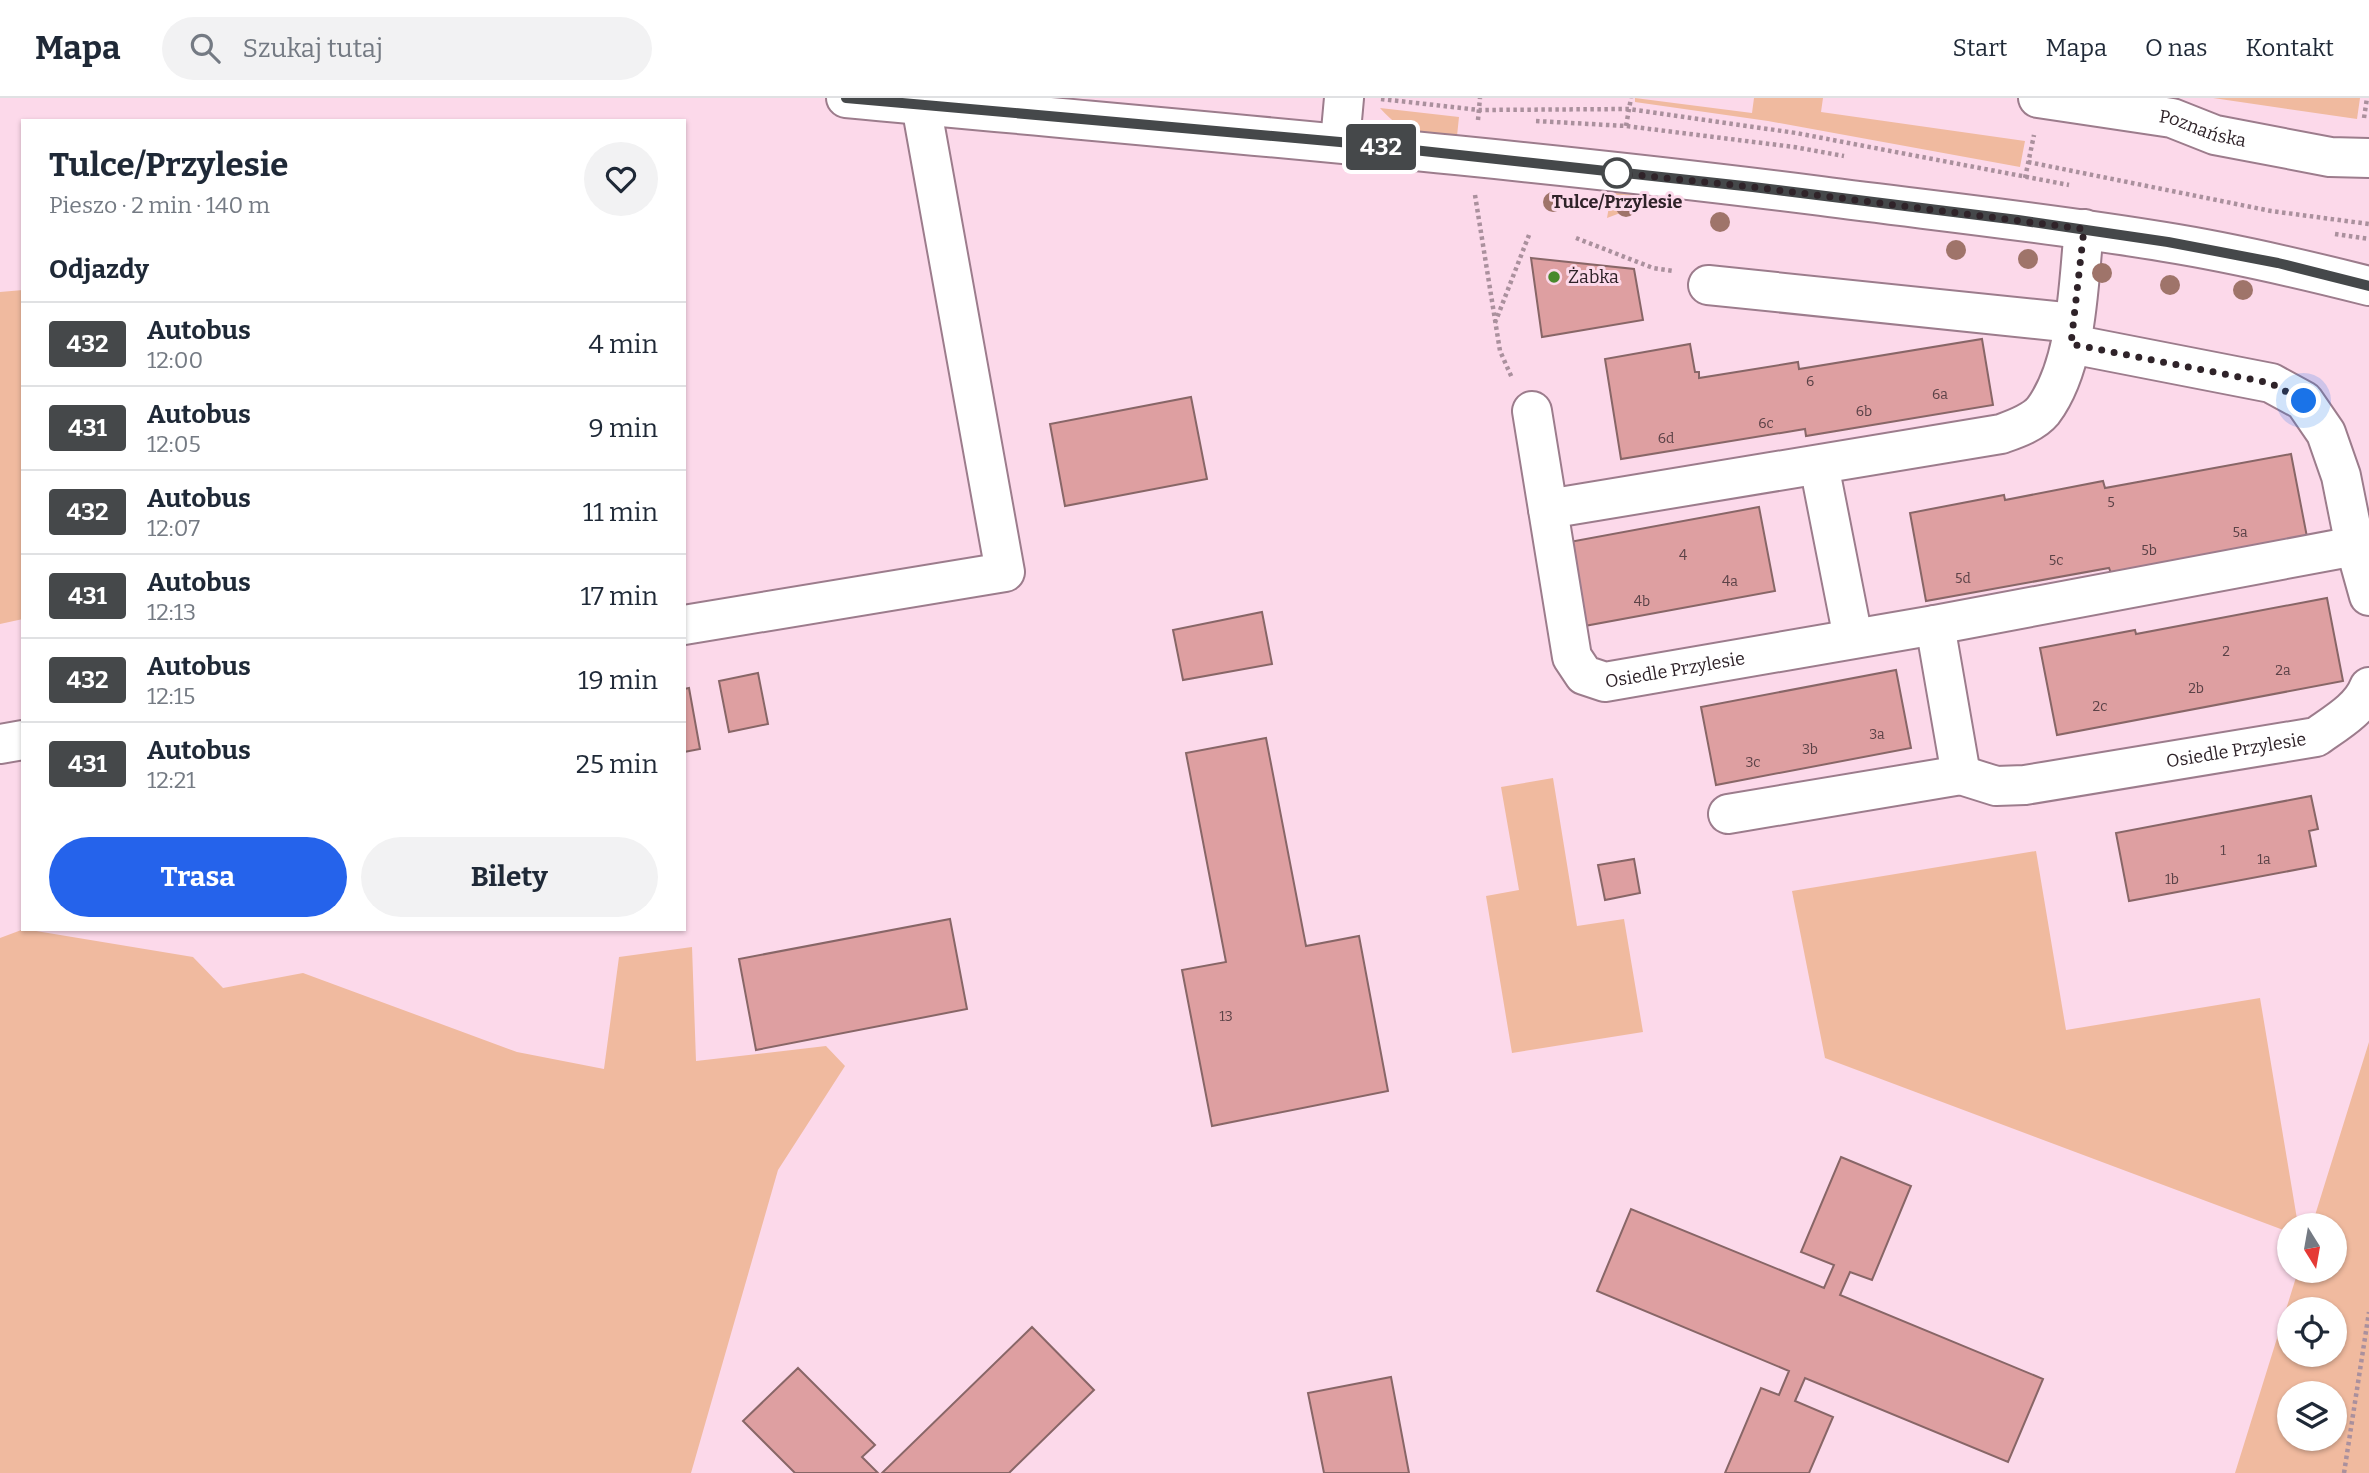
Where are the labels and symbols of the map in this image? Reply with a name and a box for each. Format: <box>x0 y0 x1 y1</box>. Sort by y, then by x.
street label: Poznańska <box>2158 105 2248 152</box>
line badge: 432 <box>1341 124 1421 170</box>
marker: Tulce/Przylesie <box>1602 158 1632 188</box>
place label: Tulce/Przylesie <box>1552 191 1682 213</box>
place label: Żabka <box>1568 266 1619 288</box>
marker: Żabka <box>1546 269 1562 285</box>
house number: 6 <box>1806 373 1814 390</box>
your location <box>2286 383 2321 418</box>
house number: 6a <box>1932 386 1948 403</box>
house number: 6b <box>1856 403 1872 420</box>
house number: 6c <box>1758 415 1774 432</box>
house number: 6d <box>1658 430 1674 447</box>
house number: 5 <box>2107 494 2115 511</box>
house number: 5a <box>2232 524 2248 541</box>
house number: 5b <box>2141 542 2157 559</box>
house number: 4 <box>1679 547 1687 564</box>
house number: 5c <box>2049 552 2063 569</box>
house number: 5d <box>1955 570 1971 587</box>
house number: 4a <box>1722 573 1738 590</box>
house number: 4b <box>1634 593 1650 610</box>
house number: 2 <box>2222 643 2230 660</box>
street label: Osiedle Przylesie <box>1603 647 1747 693</box>
house number: 2a <box>2275 662 2291 679</box>
house number: 2b <box>2188 680 2204 697</box>
house number: 2c <box>2093 698 2107 715</box>
house number: 3a <box>1869 726 1885 743</box>
street label: Osiedle Przylesie <box>2165 728 2308 773</box>
house number: 3b <box>1802 741 1818 758</box>
house number: 3c <box>1746 754 1761 771</box>
house number: 1 <box>2220 842 2226 859</box>
house number: 1a <box>2257 851 2271 868</box>
house number: 1b <box>2165 871 2179 888</box>
house number: 13 <box>1219 1008 1233 1025</box>
north arrow <box>2277 1213 2347 1283</box>

